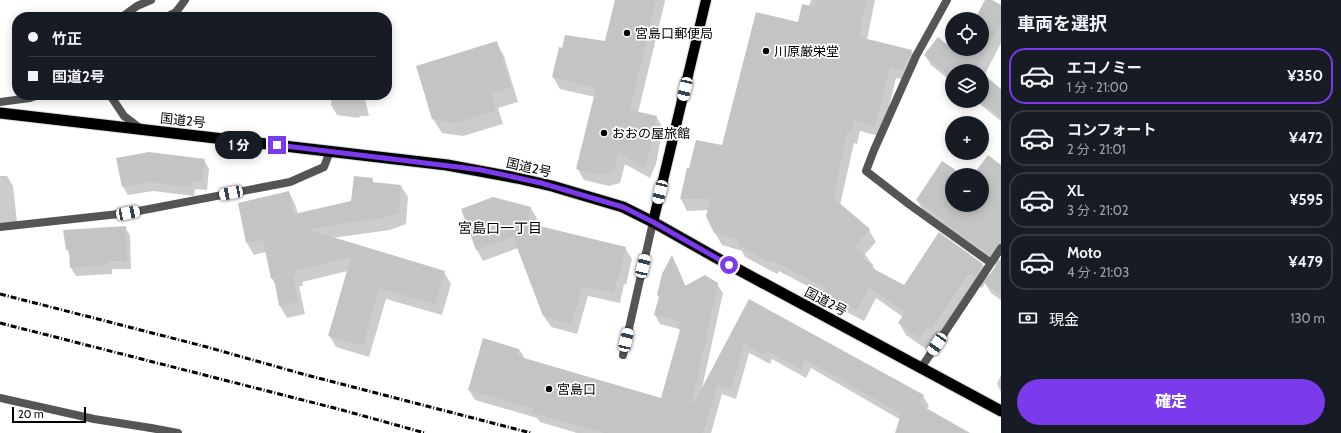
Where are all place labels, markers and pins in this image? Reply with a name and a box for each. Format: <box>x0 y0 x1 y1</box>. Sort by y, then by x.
place label: 宮島口郵便局 <box>635 25 713 41</box>
marker: 宮島口郵便局 <box>622 28 632 38</box>
place label: 川原厳栄堂 <box>774 43 839 59</box>
marker: 川原厳栄堂 <box>761 46 771 56</box>
place label: おおの屋旅館 <box>612 125 690 141</box>
marker: おおの屋旅館 <box>599 128 609 138</box>
place label: 宮島口 <box>557 381 596 397</box>
marker: 宮島口 <box>544 384 554 394</box>

